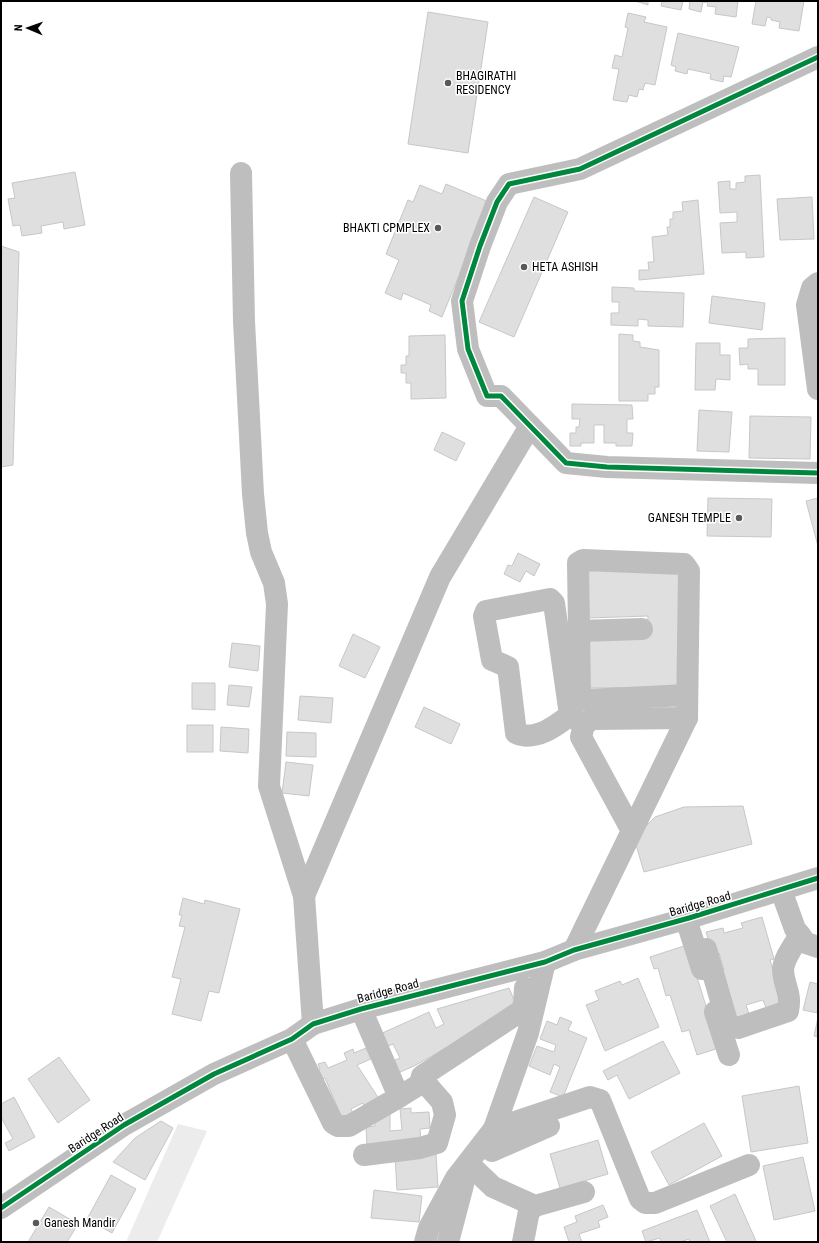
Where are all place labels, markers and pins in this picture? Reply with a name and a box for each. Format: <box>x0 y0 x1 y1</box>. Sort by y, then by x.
place label: BHAGIRATHI RESIDENCY <box>456 69 516 97</box>
marker: BHAGIRATHI RESIDENCY <box>443 78 453 88</box>
place label: BHAKTI CPMPLEX <box>343 221 430 235</box>
marker: BHAKTI CPMPLEX <box>433 223 443 233</box>
place label: HETA ASHISH <box>532 260 598 274</box>
marker: HETA ASHISH <box>519 262 529 272</box>
place label: GANESH TEMPLE <box>648 511 731 525</box>
marker: GANESH TEMPLE <box>734 513 744 523</box>
place label: Ganesh Mandir <box>44 1216 116 1230</box>
marker: Ganesh Mandir <box>31 1218 41 1228</box>

